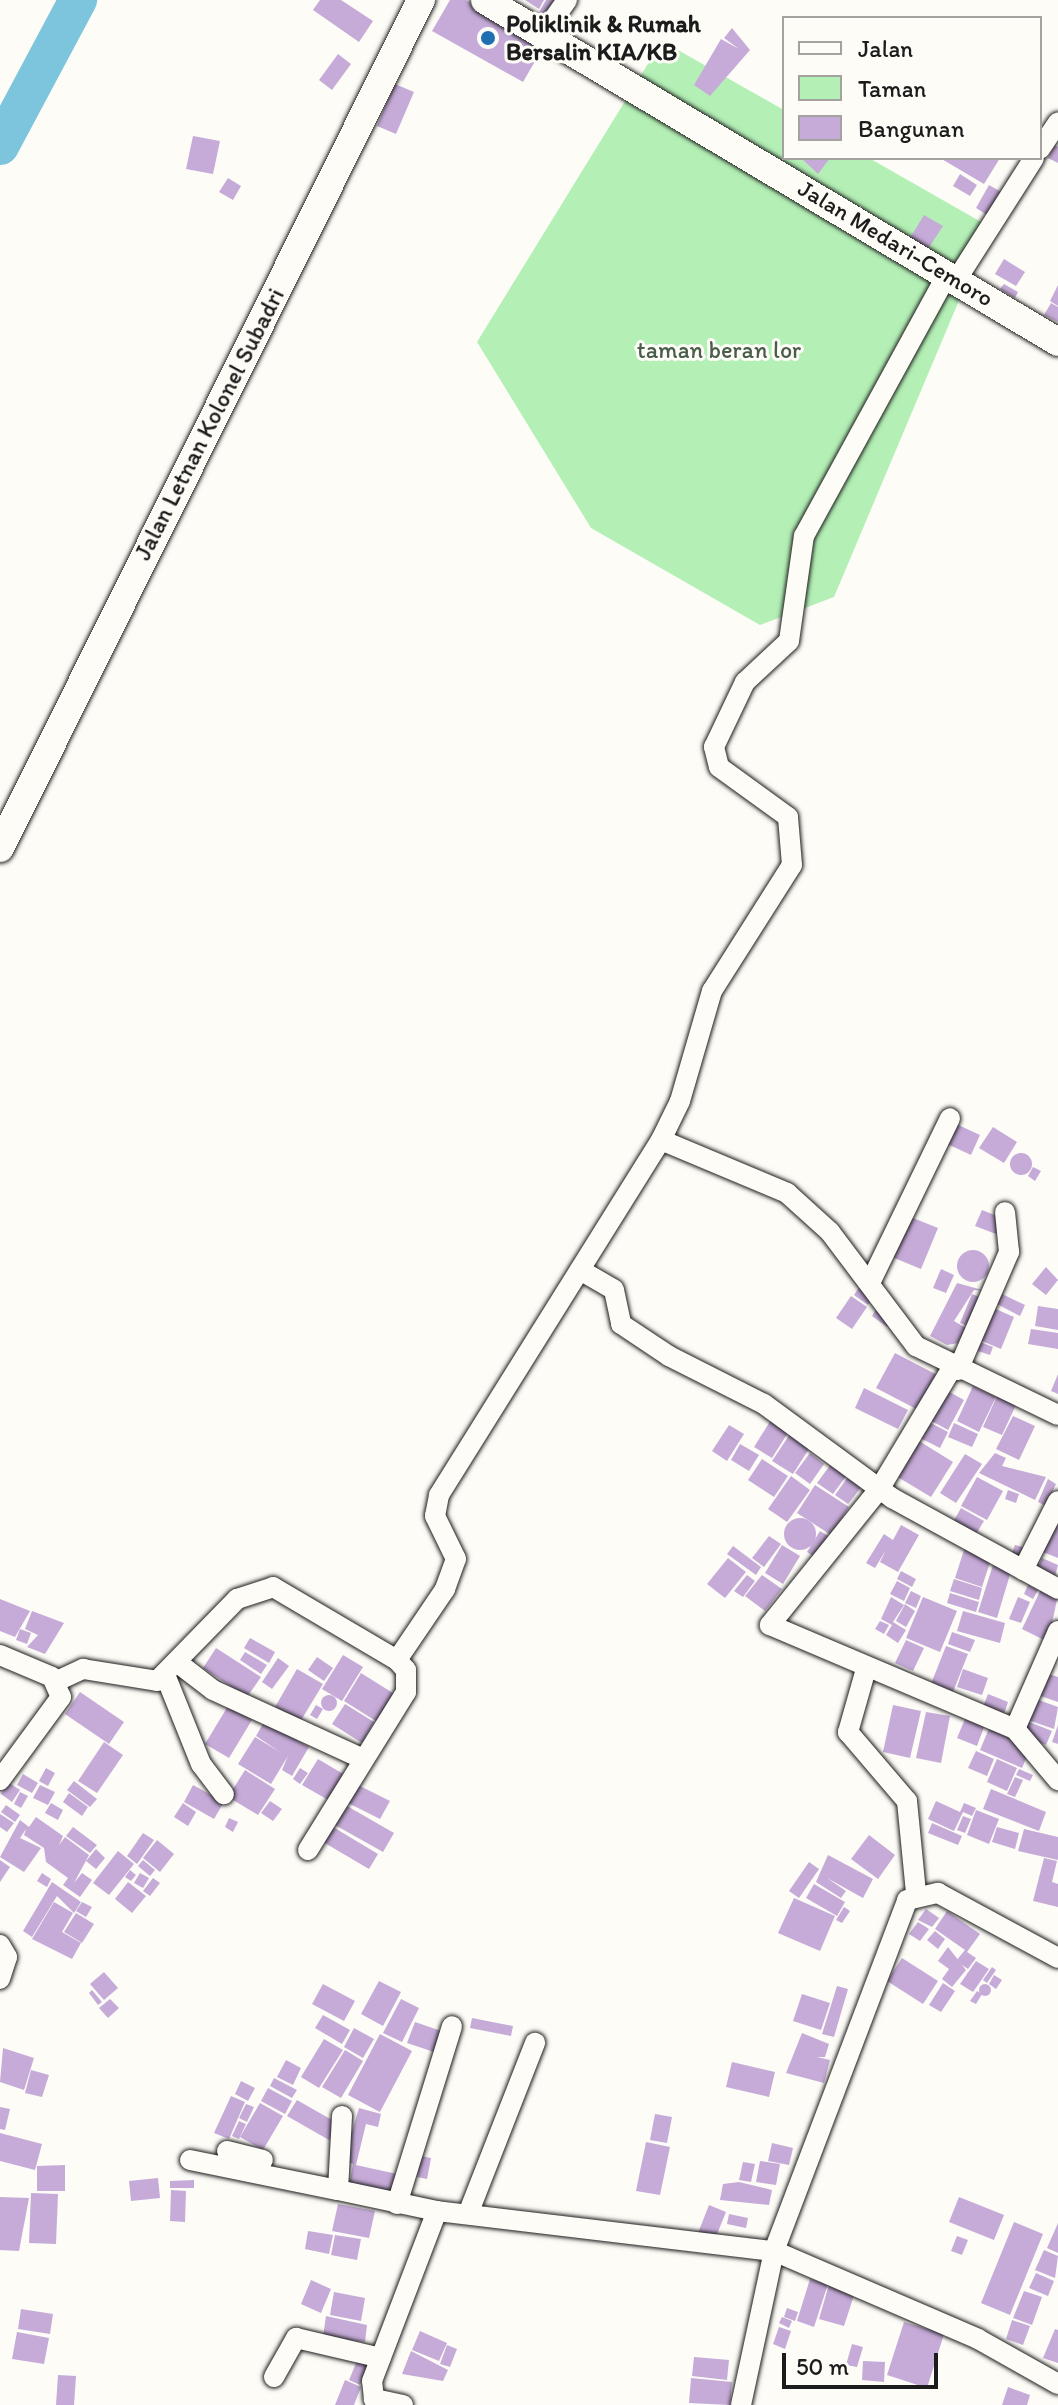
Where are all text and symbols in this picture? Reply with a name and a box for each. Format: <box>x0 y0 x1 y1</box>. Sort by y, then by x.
place label: Poliklinik & Rumah Bersalin KIA/KB <box>506 10 700 66</box>
legend <box>782 16 1042 160</box>
marker: Poliklinik & Rumah Bersalin KIA/KB <box>477 27 499 49</box>
text: Jalan <box>858 34 913 63</box>
text: Taman <box>858 74 926 103</box>
text: Bangunan <box>858 114 965 143</box>
street label: Jalan Medari-Cemoro <box>794 174 998 312</box>
street label: Jalan Letnan Kolonel Subadri <box>128 284 290 564</box>
park label: taman beran lor <box>637 336 801 364</box>
scale bar <box>786 2337 942 2387</box>
text: 50 m <box>796 2352 849 2381</box>

